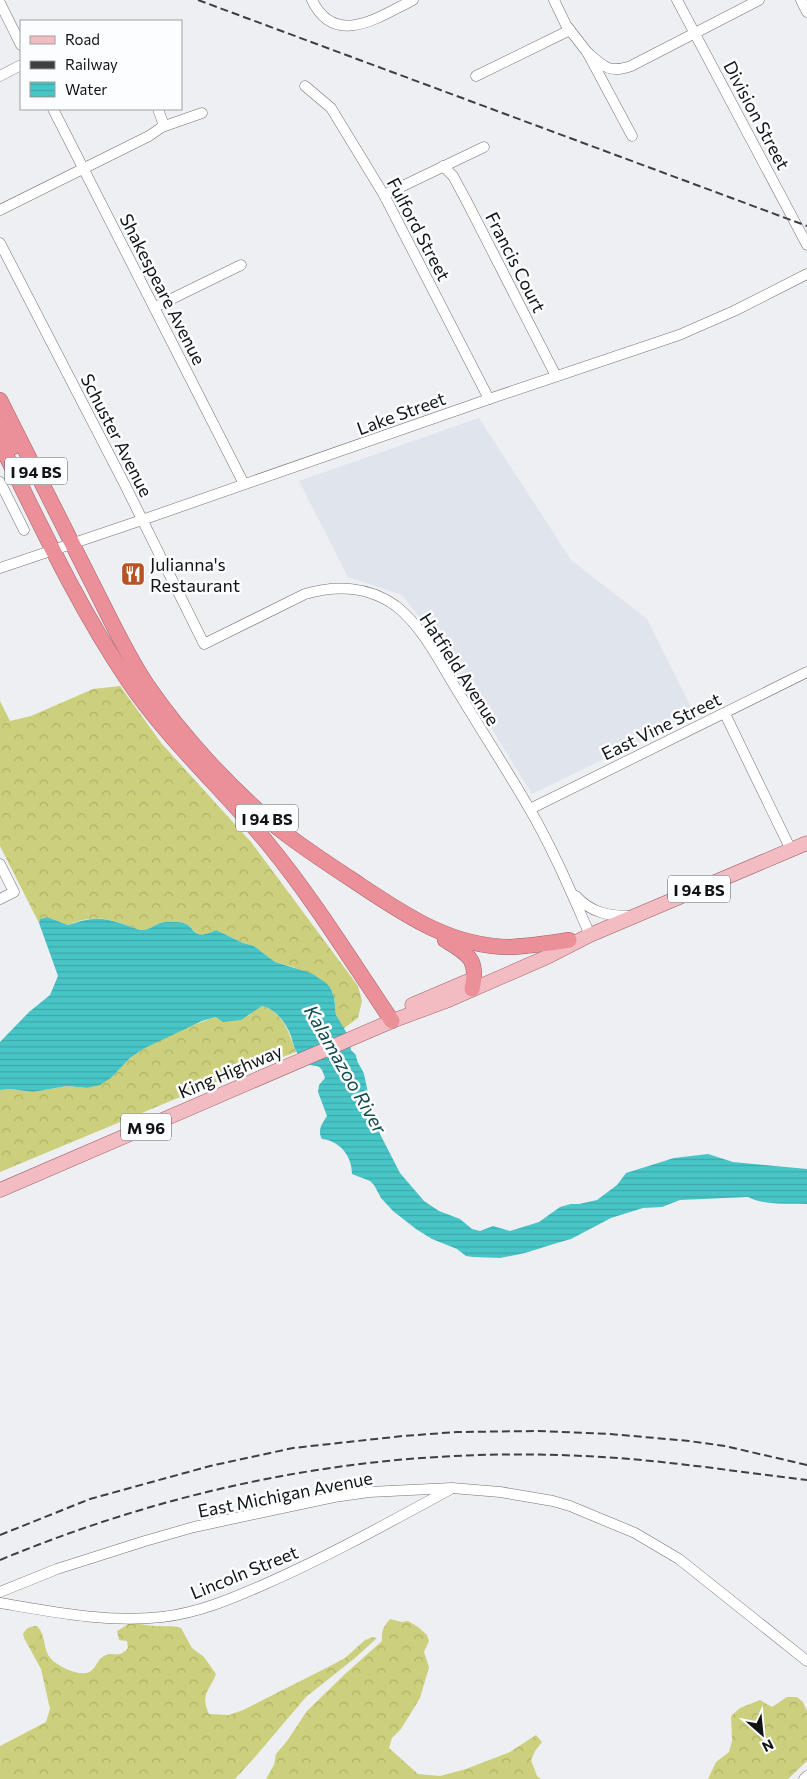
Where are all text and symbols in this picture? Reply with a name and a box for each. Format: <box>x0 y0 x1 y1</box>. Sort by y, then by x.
legend <box>20 20 182 110</box>
text: Road <box>65 30 100 48</box>
text: Railway <box>65 55 118 73</box>
street label: Division Street <box>719 57 795 173</box>
text: Water <box>65 80 107 98</box>
street label: Fulford Street <box>383 174 455 284</box>
street label: Francis Court <box>481 208 551 316</box>
street label: Shakespeare Avenue <box>115 210 211 368</box>
street label: Schuster Avenue <box>76 370 158 500</box>
street label: Lake Street <box>354 387 448 439</box>
road number: I 94 BS <box>5 458 67 484</box>
place label: Julianna's Restaurant <box>150 553 240 596</box>
restaurant icon: Julianna's Restaurant <box>120 561 146 587</box>
street label: Hatfield Avenue <box>415 609 505 729</box>
street label: East Vine Street <box>598 688 724 764</box>
road number: I 94 BS <box>236 804 298 831</box>
road number: I 94 BS <box>668 876 730 902</box>
water label: Kalamazoo River <box>300 1001 393 1139</box>
street label: King Highway <box>175 1039 285 1103</box>
road number: M 96 <box>121 1114 171 1140</box>
street label: East Michigan Avenue <box>196 1466 374 1522</box>
street label: Lincoln Street <box>187 1540 301 1604</box>
north arrow <box>737 1709 787 1759</box>
text: N <box>760 1736 777 1756</box>

